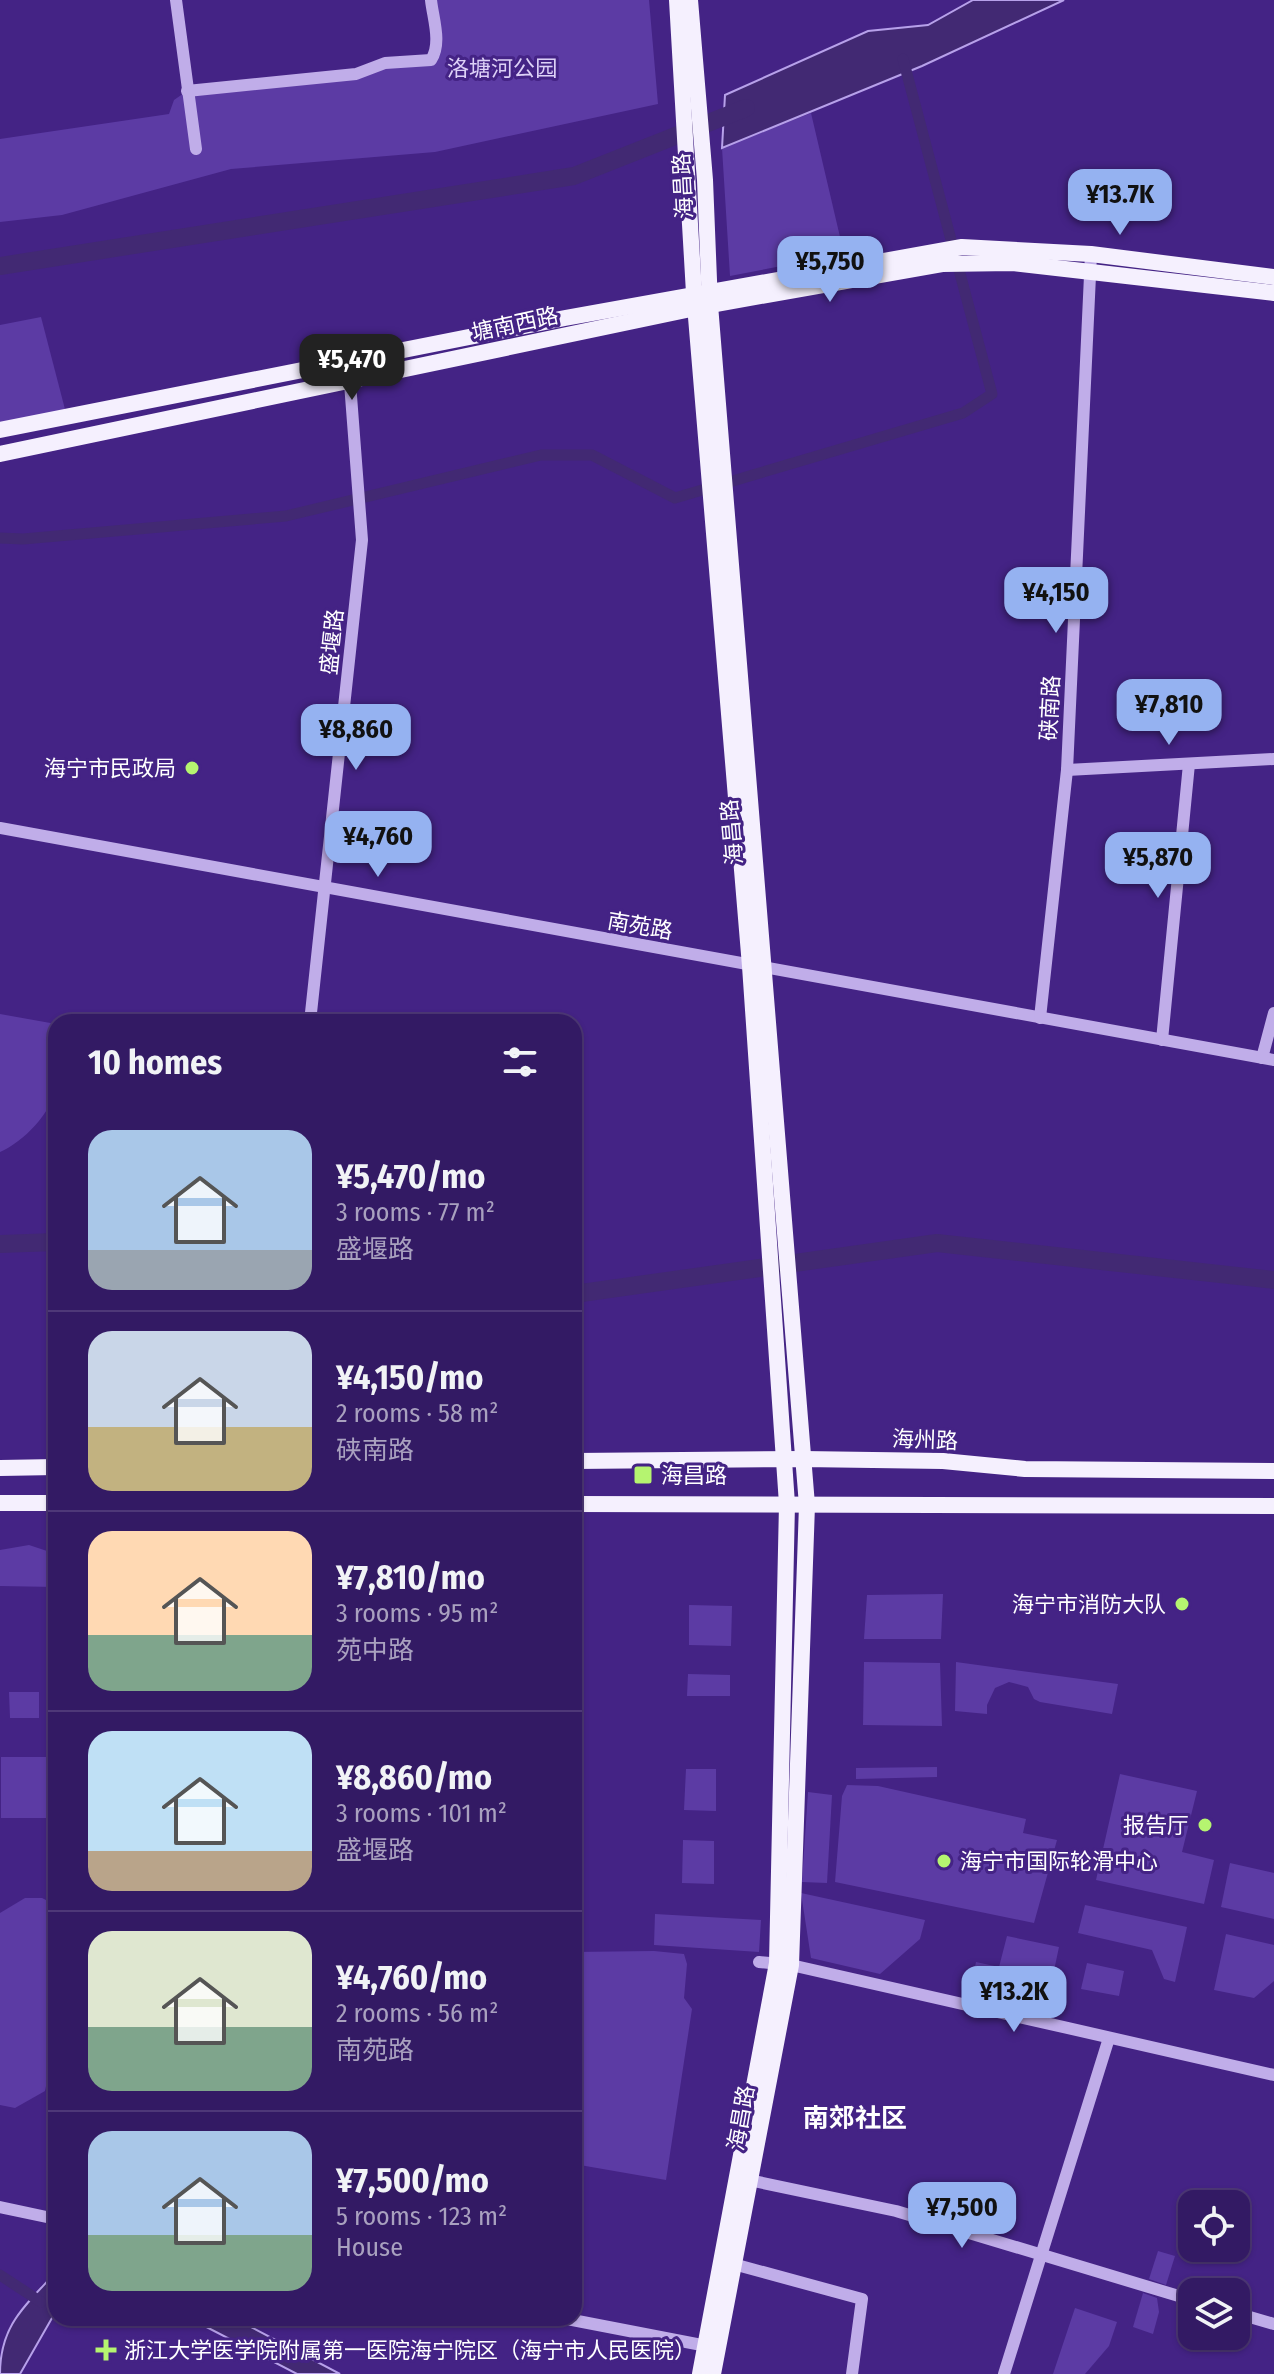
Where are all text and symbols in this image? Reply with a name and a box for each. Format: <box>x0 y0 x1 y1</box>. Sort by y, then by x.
park label: 洛塘河公园 <box>447 55 557 82</box>
street label: 海昌路 <box>668 152 698 220</box>
pin: ¥13.7K <box>1055 169 1185 237</box>
text: ¥13.7K <box>1086 179 1154 210</box>
pin: ¥5,750 <box>765 236 895 304</box>
text: ¥5,750 <box>795 246 865 277</box>
street label: 塘南西路 <box>469 302 561 346</box>
pin: ¥5,470 <box>287 334 417 402</box>
text: ¥5,470 <box>317 344 387 375</box>
pin: ¥4,150 <box>991 567 1121 635</box>
text: ¥4,150 <box>1022 577 1090 608</box>
street label: 盛堰路 <box>315 608 349 676</box>
street label: 硖南路 <box>1035 674 1065 742</box>
pin: ¥7,810 <box>1104 679 1234 747</box>
text: ¥7,810 <box>1135 689 1203 720</box>
pin: ¥8,860 <box>291 704 421 772</box>
text: ¥8,860 <box>319 714 393 745</box>
place label: 海宁市民政局 <box>44 755 176 782</box>
marker: 海宁市民政局 <box>183 759 201 777</box>
street label: 海昌路 <box>716 798 748 866</box>
pin: ¥4,760 <box>313 811 443 879</box>
text: ¥4,760 <box>343 821 413 852</box>
pin: ¥5,870 <box>1093 832 1223 900</box>
text: ¥5,870 <box>1123 842 1193 873</box>
street label: 南苑路 <box>605 907 675 945</box>
icon: filters <box>498 1040 542 1084</box>
text: 10 homes <box>88 1042 222 1083</box>
text: ¥5,470/mo <box>336 1156 485 1197</box>
icon: home <box>152 1162 248 1258</box>
text: 3 rooms · 77 m² <box>336 1197 495 1228</box>
text: 盛堰路 <box>336 1234 414 1265</box>
text: ¥4,150/mo <box>336 1357 483 1398</box>
icon: home <box>152 1363 248 1459</box>
text: 2 rooms · 58 m² <box>336 1398 498 1429</box>
street label: 海州路 <box>892 1425 958 1455</box>
text: 硖南路 <box>336 1435 414 1466</box>
place label: 海昌路 <box>661 1462 727 1489</box>
marker: 海昌路 <box>632 1464 654 1486</box>
text: ¥7,810/mo <box>336 1557 485 1598</box>
icon: home <box>152 1563 248 1659</box>
place label: 海宁市消防大队 <box>1012 1591 1166 1618</box>
marker: 海宁市消防大队 <box>1173 1595 1191 1613</box>
text: 3 rooms · 95 m² <box>336 1598 498 1629</box>
text: 苑中路 <box>336 1635 414 1666</box>
text: ¥8,860/mo <box>336 1757 492 1798</box>
icon: home <box>152 1763 248 1859</box>
text: 3 rooms · 101 m² <box>336 1798 507 1829</box>
place label: 报告厅 <box>1123 1812 1189 1839</box>
marker: 报告厅 <box>1196 1816 1214 1834</box>
text: 盛堰路 <box>336 1835 414 1866</box>
place label: 海宁市国际轮滑中心 <box>960 1848 1158 1875</box>
marker: 海宁市国际轮滑中心 <box>935 1852 953 1870</box>
text: ¥4,760/mo <box>336 1957 487 1998</box>
icon: home <box>152 1963 248 2059</box>
pin: ¥13.2K <box>949 1966 1079 2034</box>
text: ¥13.2K <box>979 1976 1049 2007</box>
text: 2 rooms · 56 m² <box>336 1998 498 2029</box>
text: 南苑路 <box>336 2035 414 2066</box>
street label: 海昌路 <box>722 2083 760 2153</box>
district label: 南郊社区 <box>803 2103 907 2134</box>
text: ¥7,500/mo <box>336 2160 489 2201</box>
icon: home <box>152 2163 248 2259</box>
pin: ¥7,500 <box>897 2182 1027 2250</box>
map controls <box>1178 2190 1250 2350</box>
button: locate <box>1178 2190 1250 2262</box>
text: ¥7,500 <box>926 2192 998 2223</box>
text: 5 rooms · 123 m² <box>336 2201 507 2232</box>
text: House <box>336 2232 403 2263</box>
button: layers <box>1178 2278 1250 2350</box>
place label: 浙江大学医学院附属第一医院海宁院区（海宁市人民医院） <box>124 2337 696 2364</box>
marker: 浙江大学医学院附属第一医院海宁院区（海宁市人民医院） <box>95 2339 117 2361</box>

